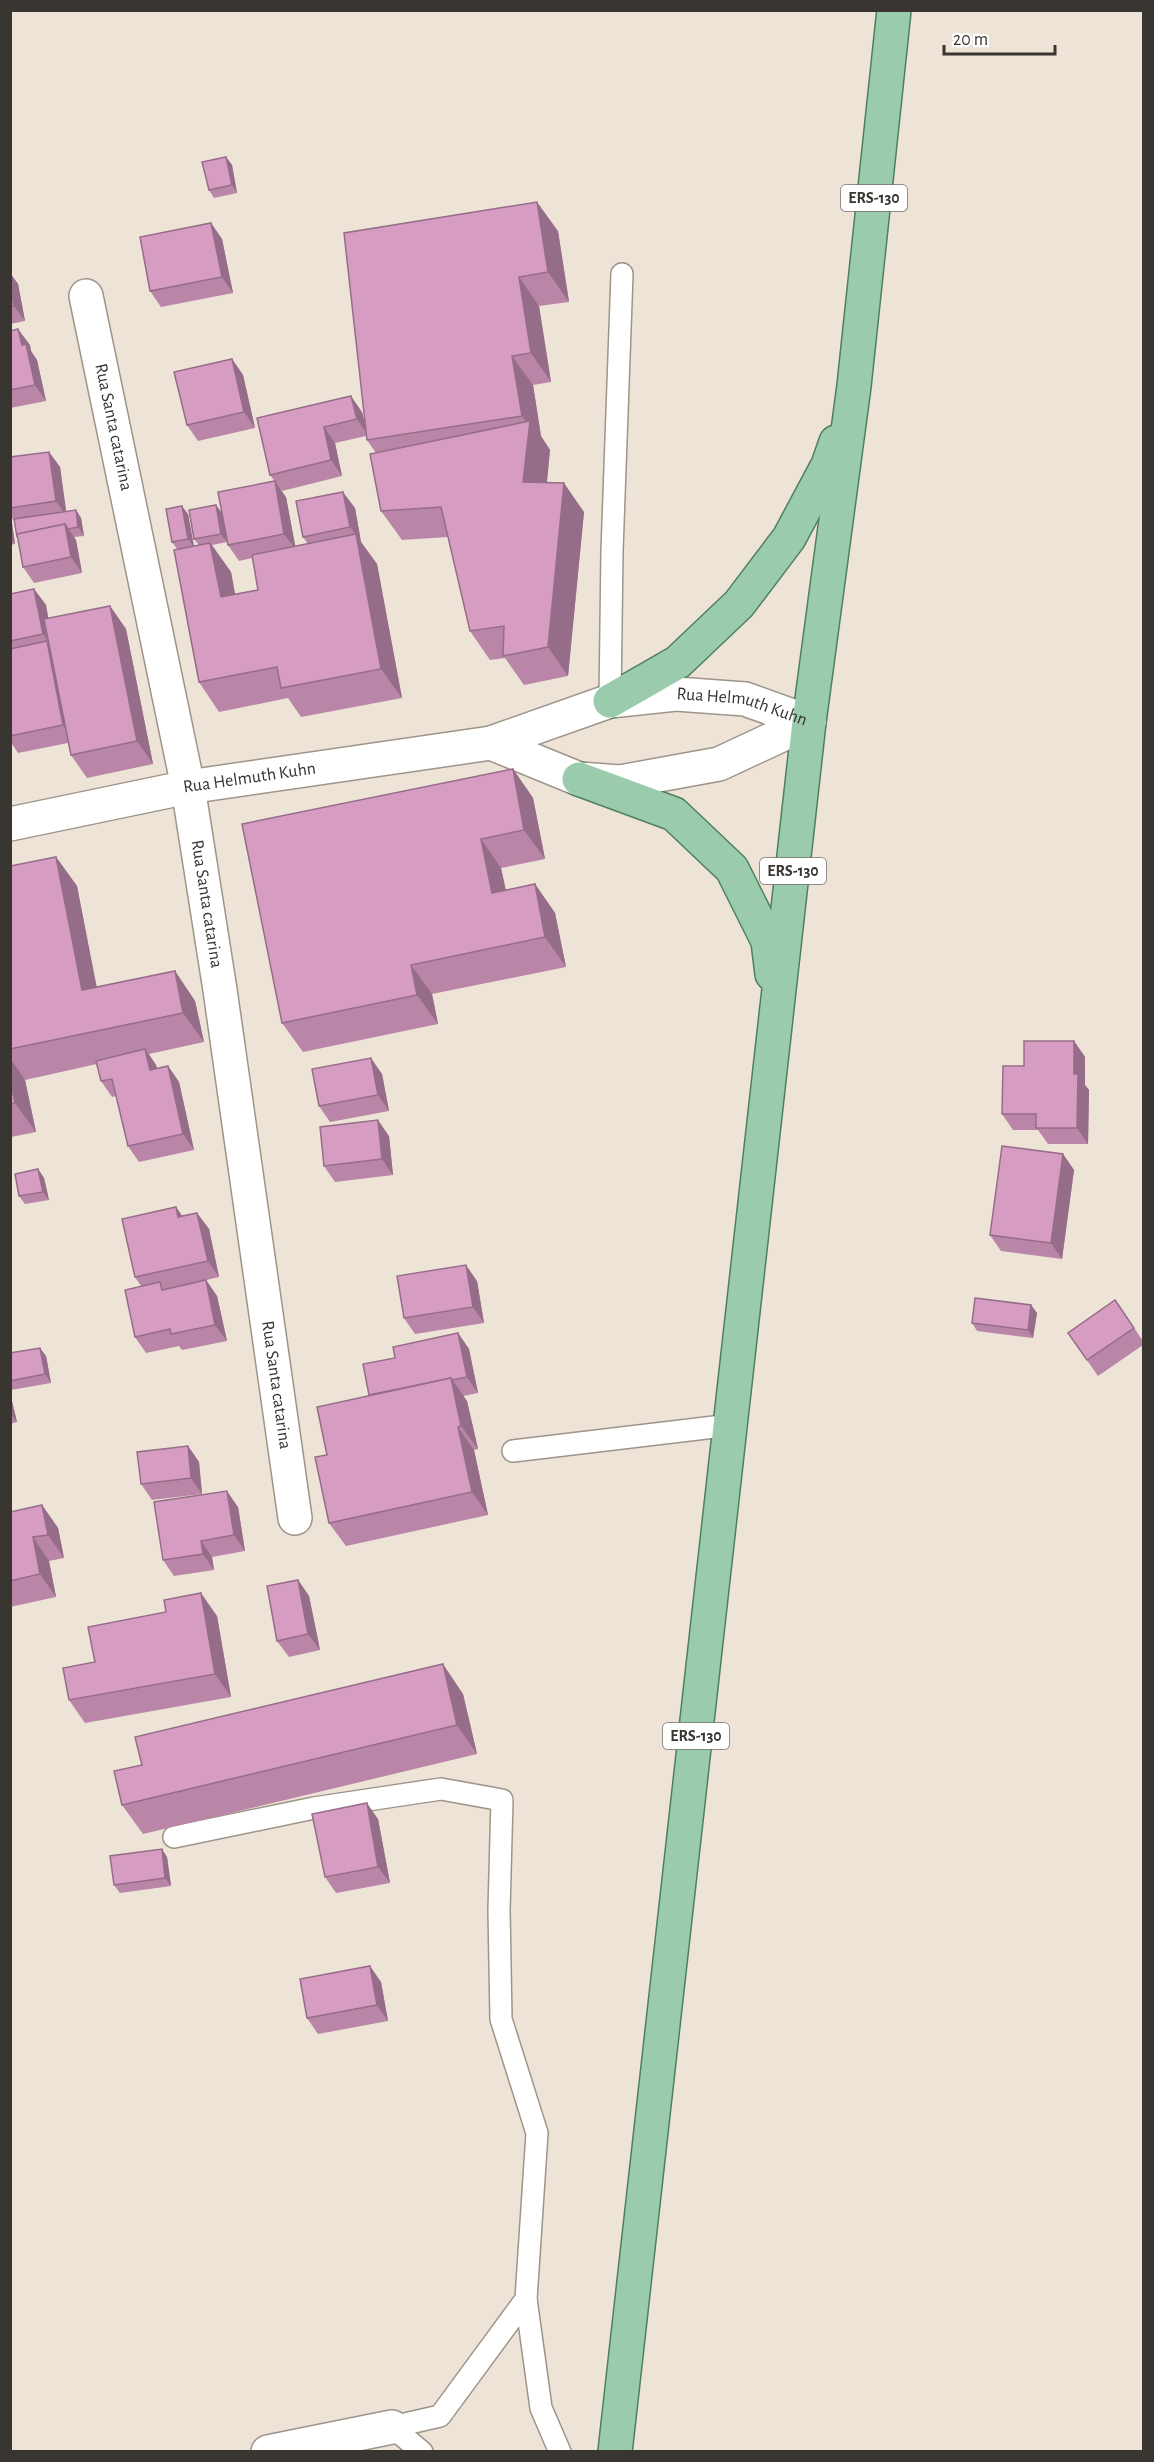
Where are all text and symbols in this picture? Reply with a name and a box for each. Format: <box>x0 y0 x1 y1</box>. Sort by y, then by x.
scale bar <box>944 18 1055 56</box>
text: 20 m <box>953 31 988 49</box>
road number: ERS-130 <box>841 185 907 211</box>
street label: Rua Santa catarina <box>91 362 135 492</box>
street label: Rua Helmuth Kuhn <box>676 685 809 730</box>
street label: Rua Helmuth Kuhn <box>182 760 317 797</box>
street label: Rua Santa catarina <box>187 839 225 969</box>
road number: ERS-130 <box>760 858 826 884</box>
street label: Rua Santa catarina <box>258 1320 294 1450</box>
road number: ERS-130 <box>663 1723 729 1749</box>

